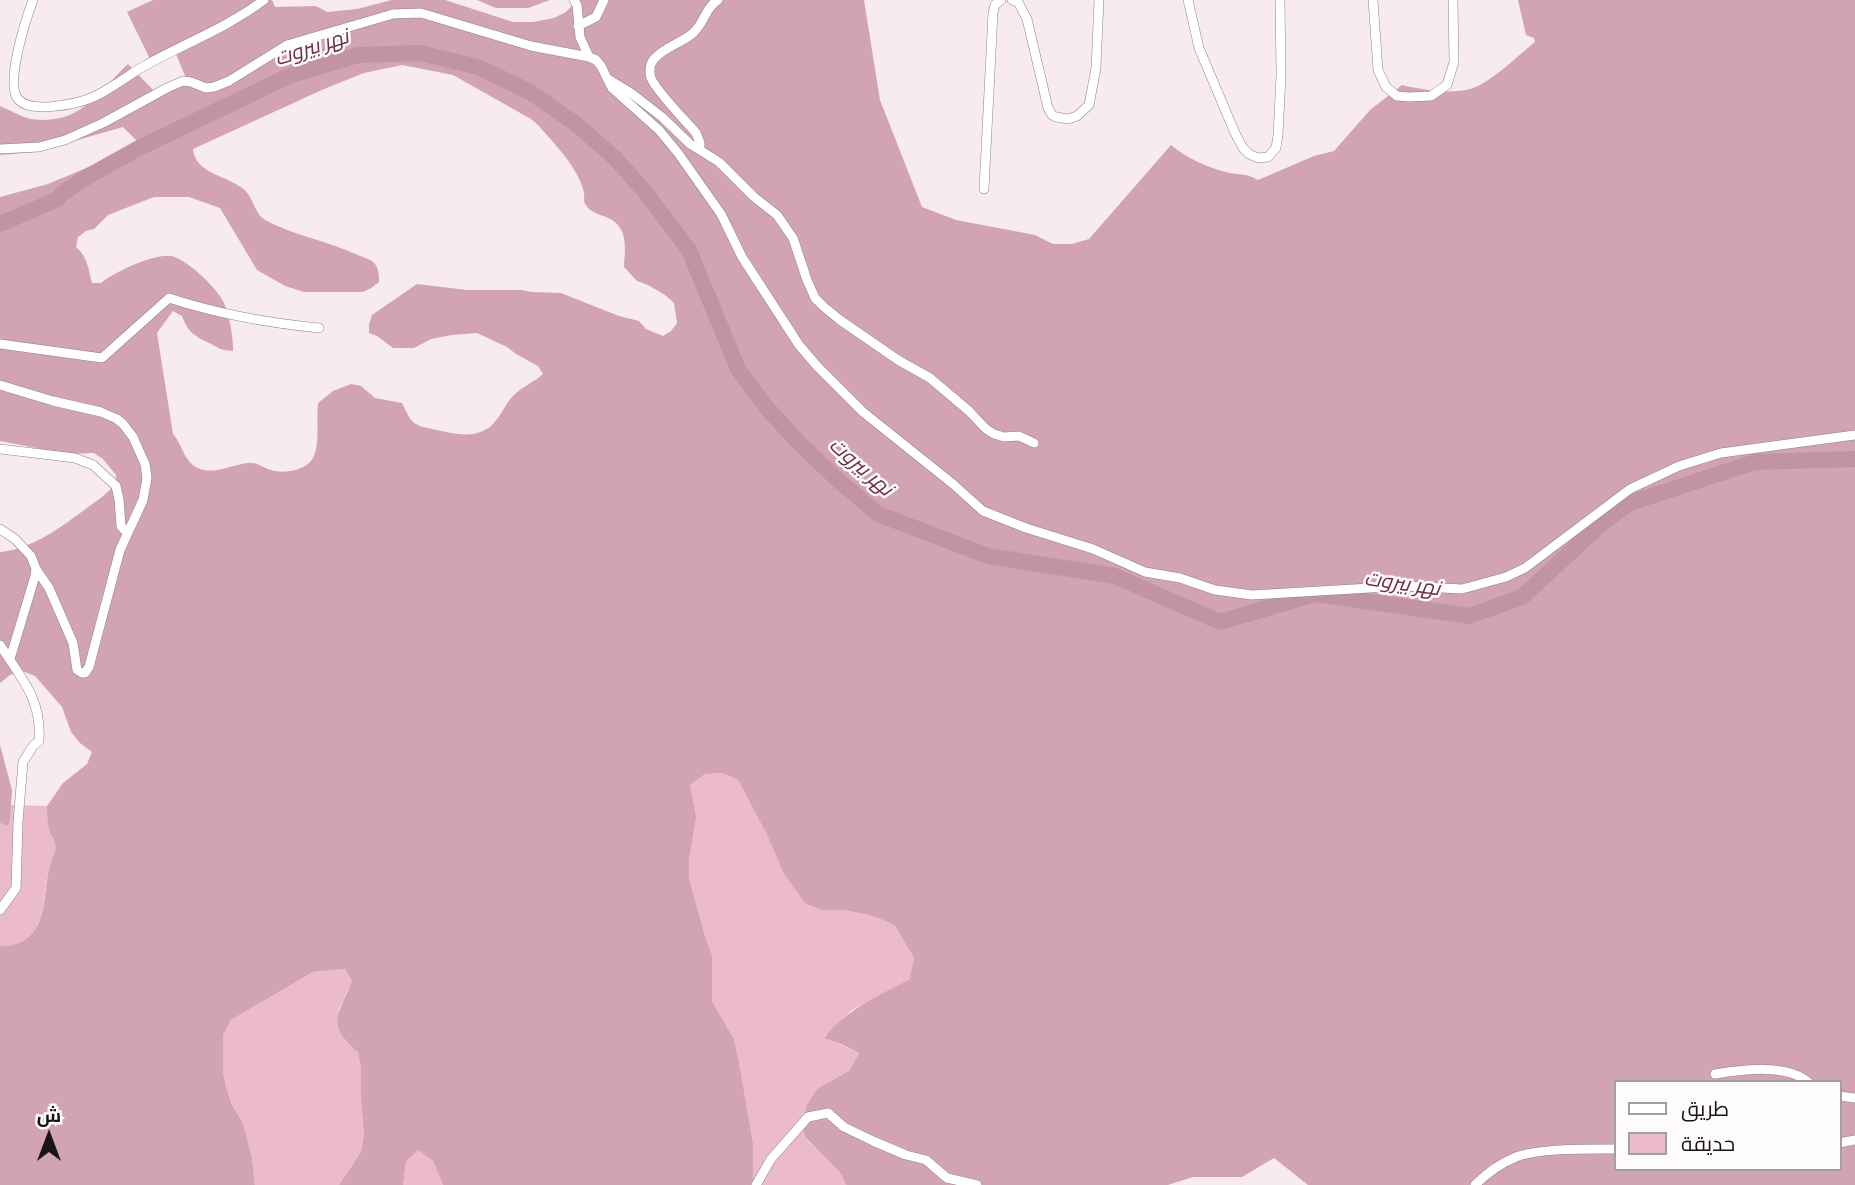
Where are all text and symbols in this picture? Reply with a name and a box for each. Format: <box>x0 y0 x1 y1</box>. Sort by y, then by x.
water label: نهر بيروت <box>272 25 352 73</box>
water label: نهر بيروت <box>823 433 897 503</box>
water label: نهر بيروت <box>1362 567 1442 603</box>
legend <box>1614 1080 1841 1171</box>
text: طريق <box>1681 1092 1729 1124</box>
text: ش <box>37 1100 61 1129</box>
north arrow <box>14 1101 84 1171</box>
text: حديقة <box>1681 1127 1735 1159</box>

